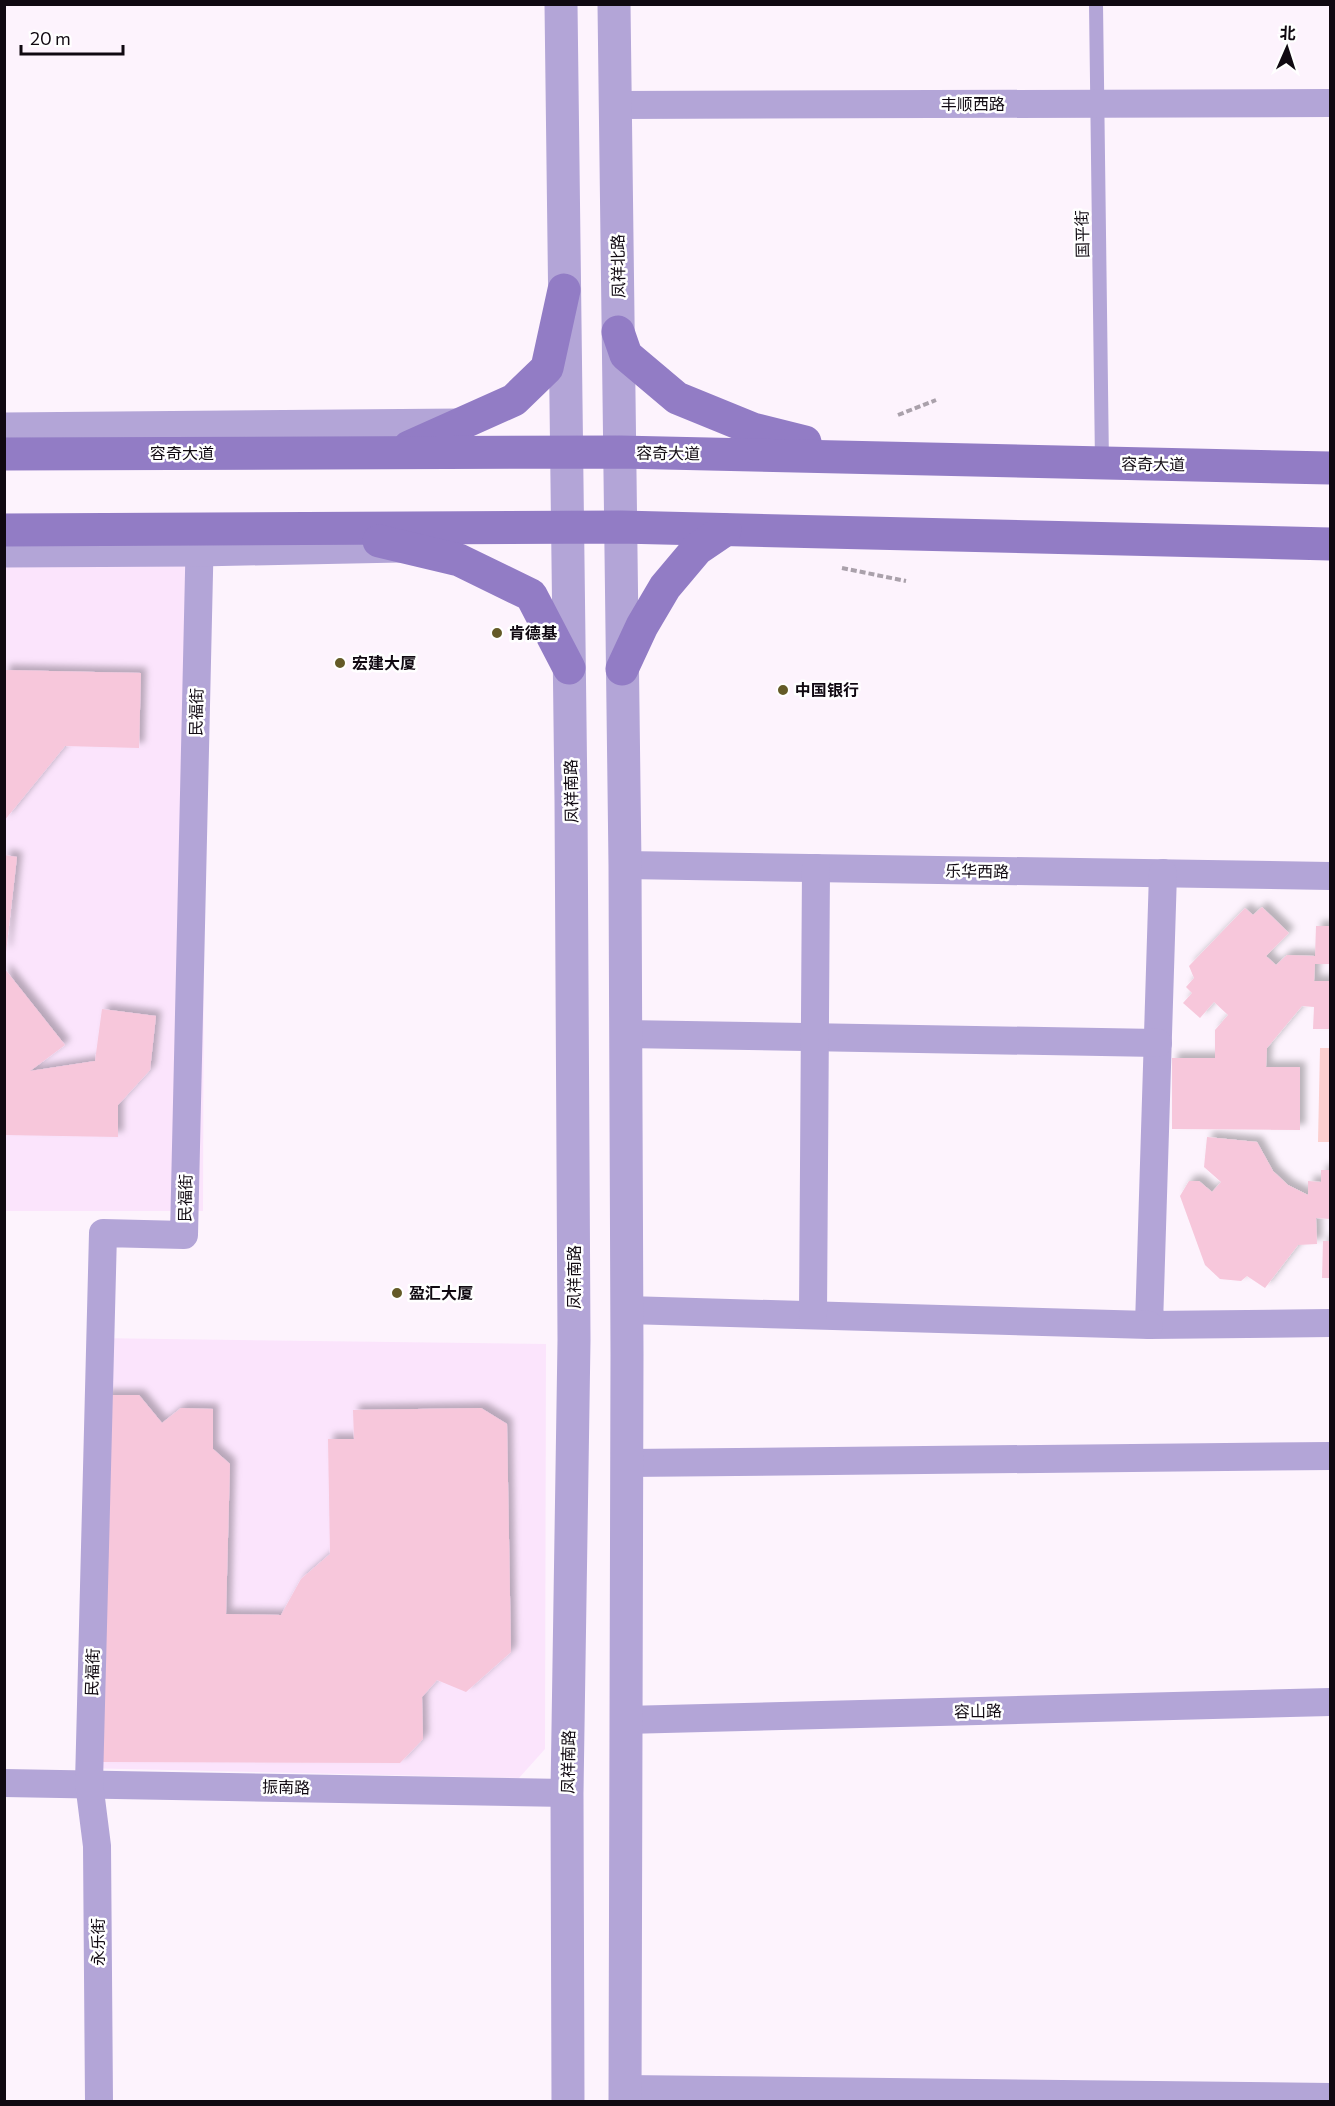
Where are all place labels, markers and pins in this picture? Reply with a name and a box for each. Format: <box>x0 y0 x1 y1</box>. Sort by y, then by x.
place label: 肯德基 <box>509 623 558 642</box>
marker: 肯德基 <box>490 626 504 640</box>
place label: 宏建大厦 <box>352 653 416 672</box>
marker: 宏建大厦 <box>333 656 347 670</box>
place label: 中国银行 <box>795 680 859 699</box>
marker: 中国银行 <box>776 683 790 697</box>
place label: 盈汇大厦 <box>409 1283 473 1302</box>
marker: 盈汇大厦 <box>390 1286 404 1300</box>

